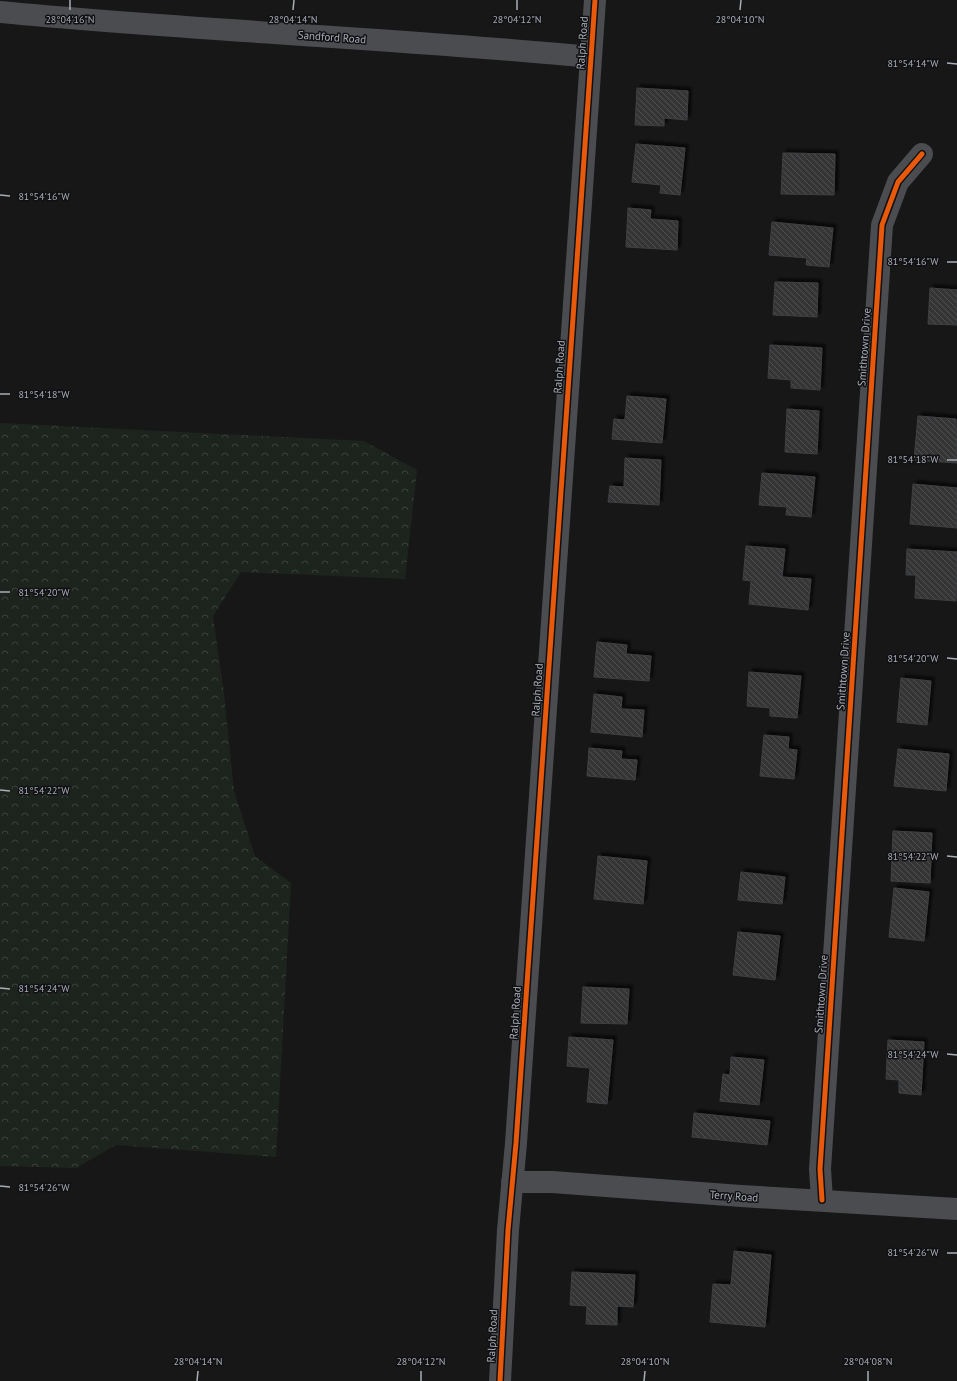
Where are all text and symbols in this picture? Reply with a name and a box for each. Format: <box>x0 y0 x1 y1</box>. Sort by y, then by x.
text: 28°04'16"N <box>45 13 95 26</box>
text: 28°04'14"N <box>268 13 318 26</box>
text: 28°04'12"N <box>492 13 542 26</box>
text: 28°04'10"N <box>715 13 765 26</box>
street label: Ralph Road <box>573 16 591 70</box>
street label: Sandford Road <box>297 28 367 46</box>
text: 81°54'14"W <box>887 57 939 70</box>
text: 81°54'16"W <box>18 190 70 203</box>
text: 81°54'16"W <box>887 255 939 268</box>
street label: Smithtown Drive <box>854 307 874 387</box>
street label: Ralph Road <box>550 340 568 394</box>
text: 81°54'18"W <box>18 388 70 401</box>
text: 81°54'18"W <box>887 453 939 466</box>
text: 81°54'20"W <box>18 586 70 599</box>
street label: Smithtown Drive <box>833 631 853 711</box>
text: 81°54'20"W <box>887 652 939 665</box>
street label: Ralph Road <box>528 663 546 717</box>
text: 81°54'22"W <box>18 784 70 797</box>
text: 81°54'22"W <box>887 850 939 863</box>
street label: Smithtown Drive <box>811 954 831 1034</box>
text: 81°54'24"W <box>18 982 70 995</box>
street label: Ralph Road <box>506 986 524 1040</box>
text: 81°54'24"W <box>887 1048 939 1061</box>
text: 81°54'26"W <box>18 1181 70 1194</box>
street label: Terry Road <box>709 1187 759 1205</box>
text: 81°54'26"W <box>887 1246 939 1259</box>
street label: Ralph Road <box>484 1309 500 1363</box>
text: 28°04'14"N <box>173 1355 223 1368</box>
text: 28°04'12"N <box>396 1355 446 1368</box>
text: 28°04'10"N <box>620 1355 670 1368</box>
text: 28°04'08"N <box>843 1355 893 1368</box>

